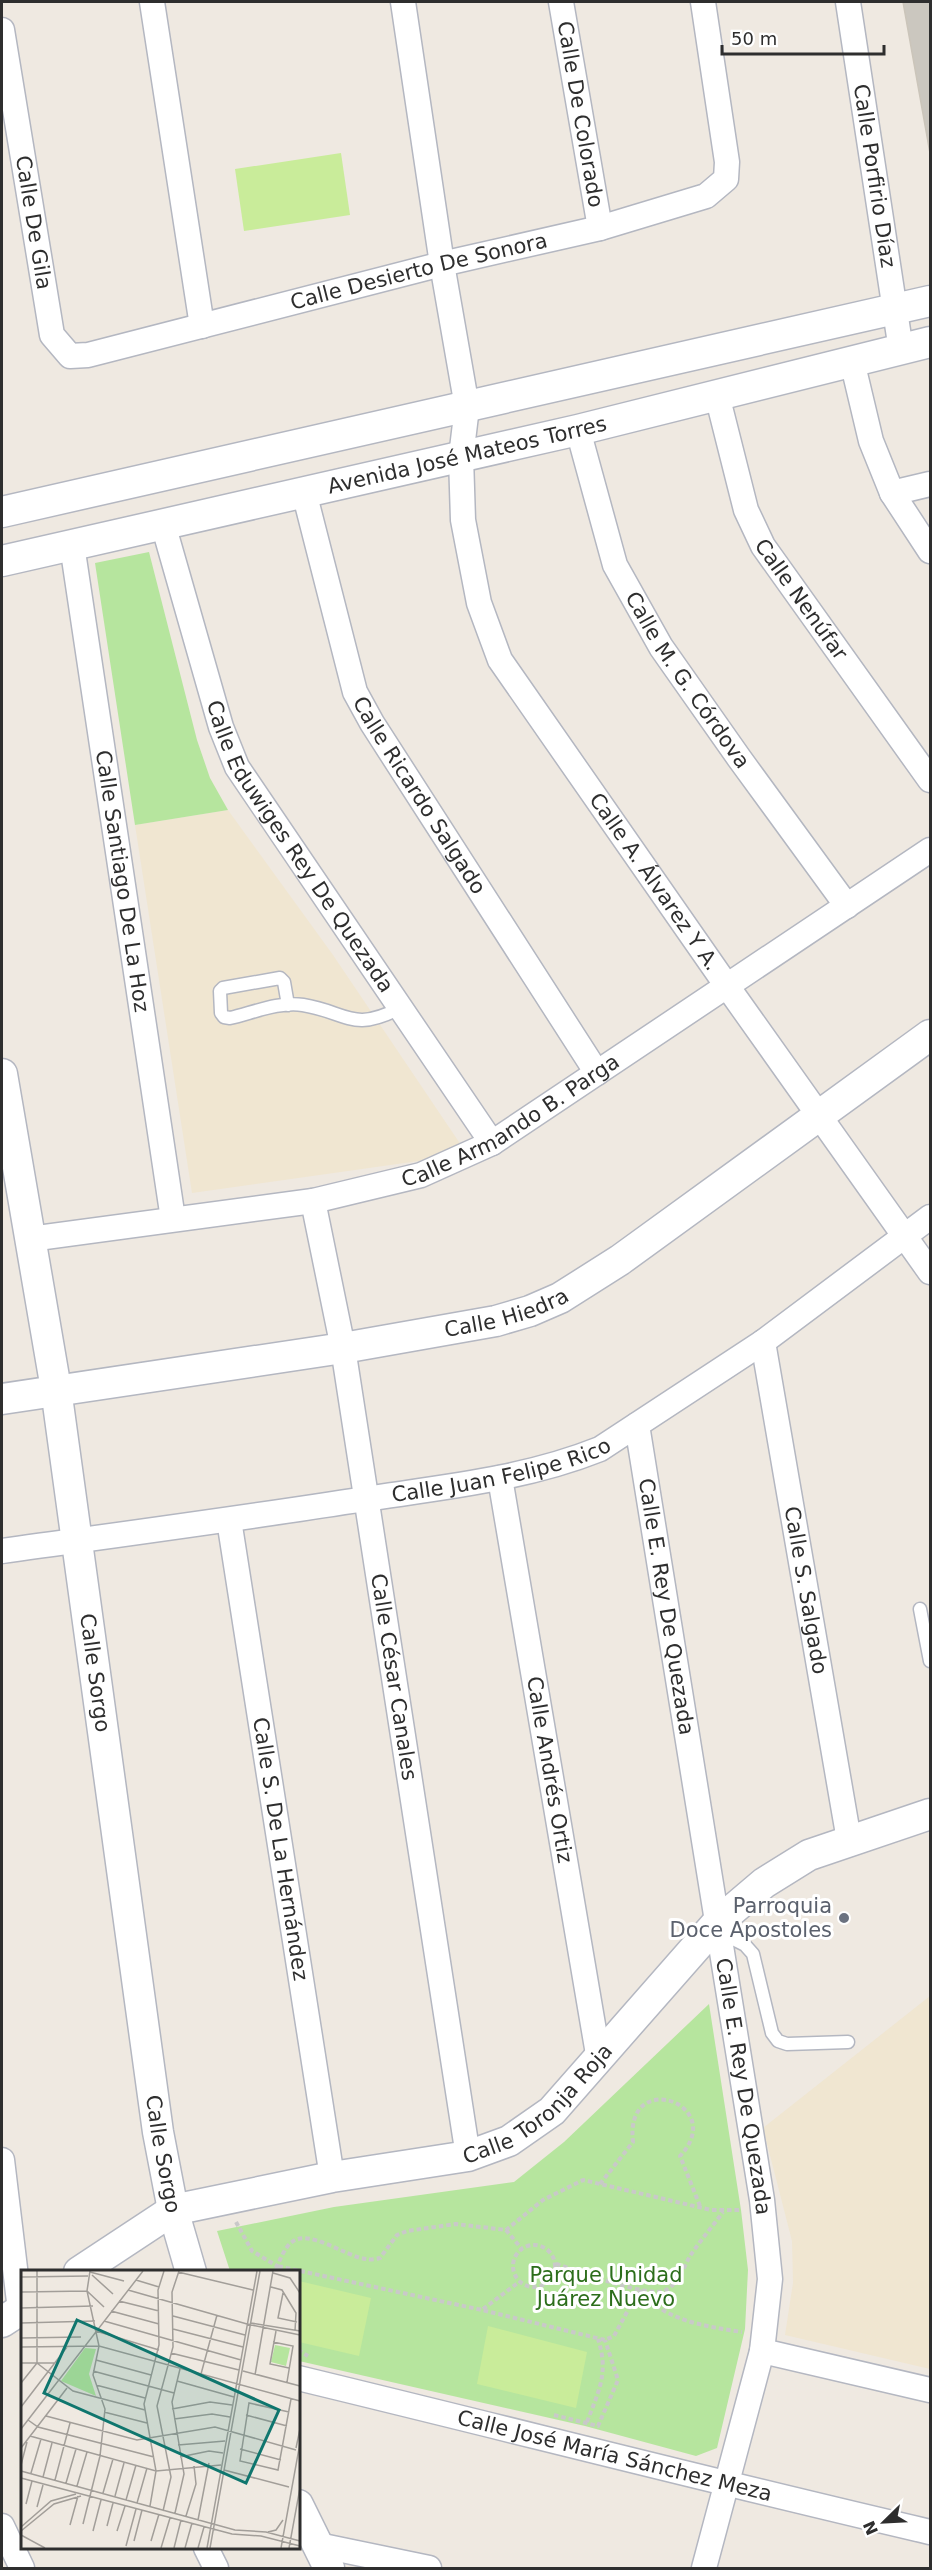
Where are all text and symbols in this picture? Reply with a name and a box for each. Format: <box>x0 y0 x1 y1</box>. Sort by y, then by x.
scale bar <box>722 18 884 56</box>
street label: Calle De Colorado <box>553 19 608 209</box>
text: 50 m <box>731 28 777 49</box>
street label: Calle Porfirio Díaz <box>849 83 900 269</box>
street label: Calle De Gila <box>11 154 56 291</box>
street label: Calle Desierto De Sonora <box>288 228 550 314</box>
street label: Avenida José Mateos Torres <box>325 411 609 499</box>
street label: Calle Nenúfar <box>750 534 853 665</box>
street label: Calle M. G. Córdova <box>620 587 755 773</box>
street label: Calle Ricardo Salgado <box>348 692 491 898</box>
street label: Calle Eduwiges Rey De Quezada <box>202 698 398 997</box>
street label: Calle Santiago De La Hoz <box>91 748 154 1014</box>
street label: Calle A. Álvarez Y A. <box>584 788 725 975</box>
street label: Calle Armando B. Parga <box>399 1049 624 1191</box>
street label: Calle Hiedra <box>442 1284 573 1342</box>
street label: Calle Juan Felipe Rico <box>390 1433 616 1507</box>
street label: Calle E. Rey De Quezada <box>634 1476 699 1737</box>
street label: Calle S. Salgado <box>780 1504 832 1676</box>
street label: Calle César Canales <box>366 1572 422 1782</box>
street label: Calle Sorgo <box>75 1612 115 1734</box>
street label: Calle Andrés Ortiz <box>522 1675 577 1865</box>
street label: Calle S. De La Hernández <box>248 1716 313 1982</box>
place label: Parroquia Doce Apostoles <box>670 1894 832 1942</box>
marker: Parroquia Doce Apostoles <box>837 1911 851 1925</box>
street label: Calle E. Rey De Quezada <box>711 1956 775 2216</box>
street label: Calle Toronja Roja <box>460 2039 617 2169</box>
street label: Calle Sorgo <box>141 2093 185 2215</box>
park label: Parque Unidad Juárez Nuevo <box>529 2263 683 2311</box>
inset map <box>21 2270 300 2549</box>
street label: Calle José María Sánchez Meza <box>455 2405 774 2506</box>
north arrow <box>854 2492 914 2552</box>
text: N <box>859 2518 882 2538</box>

